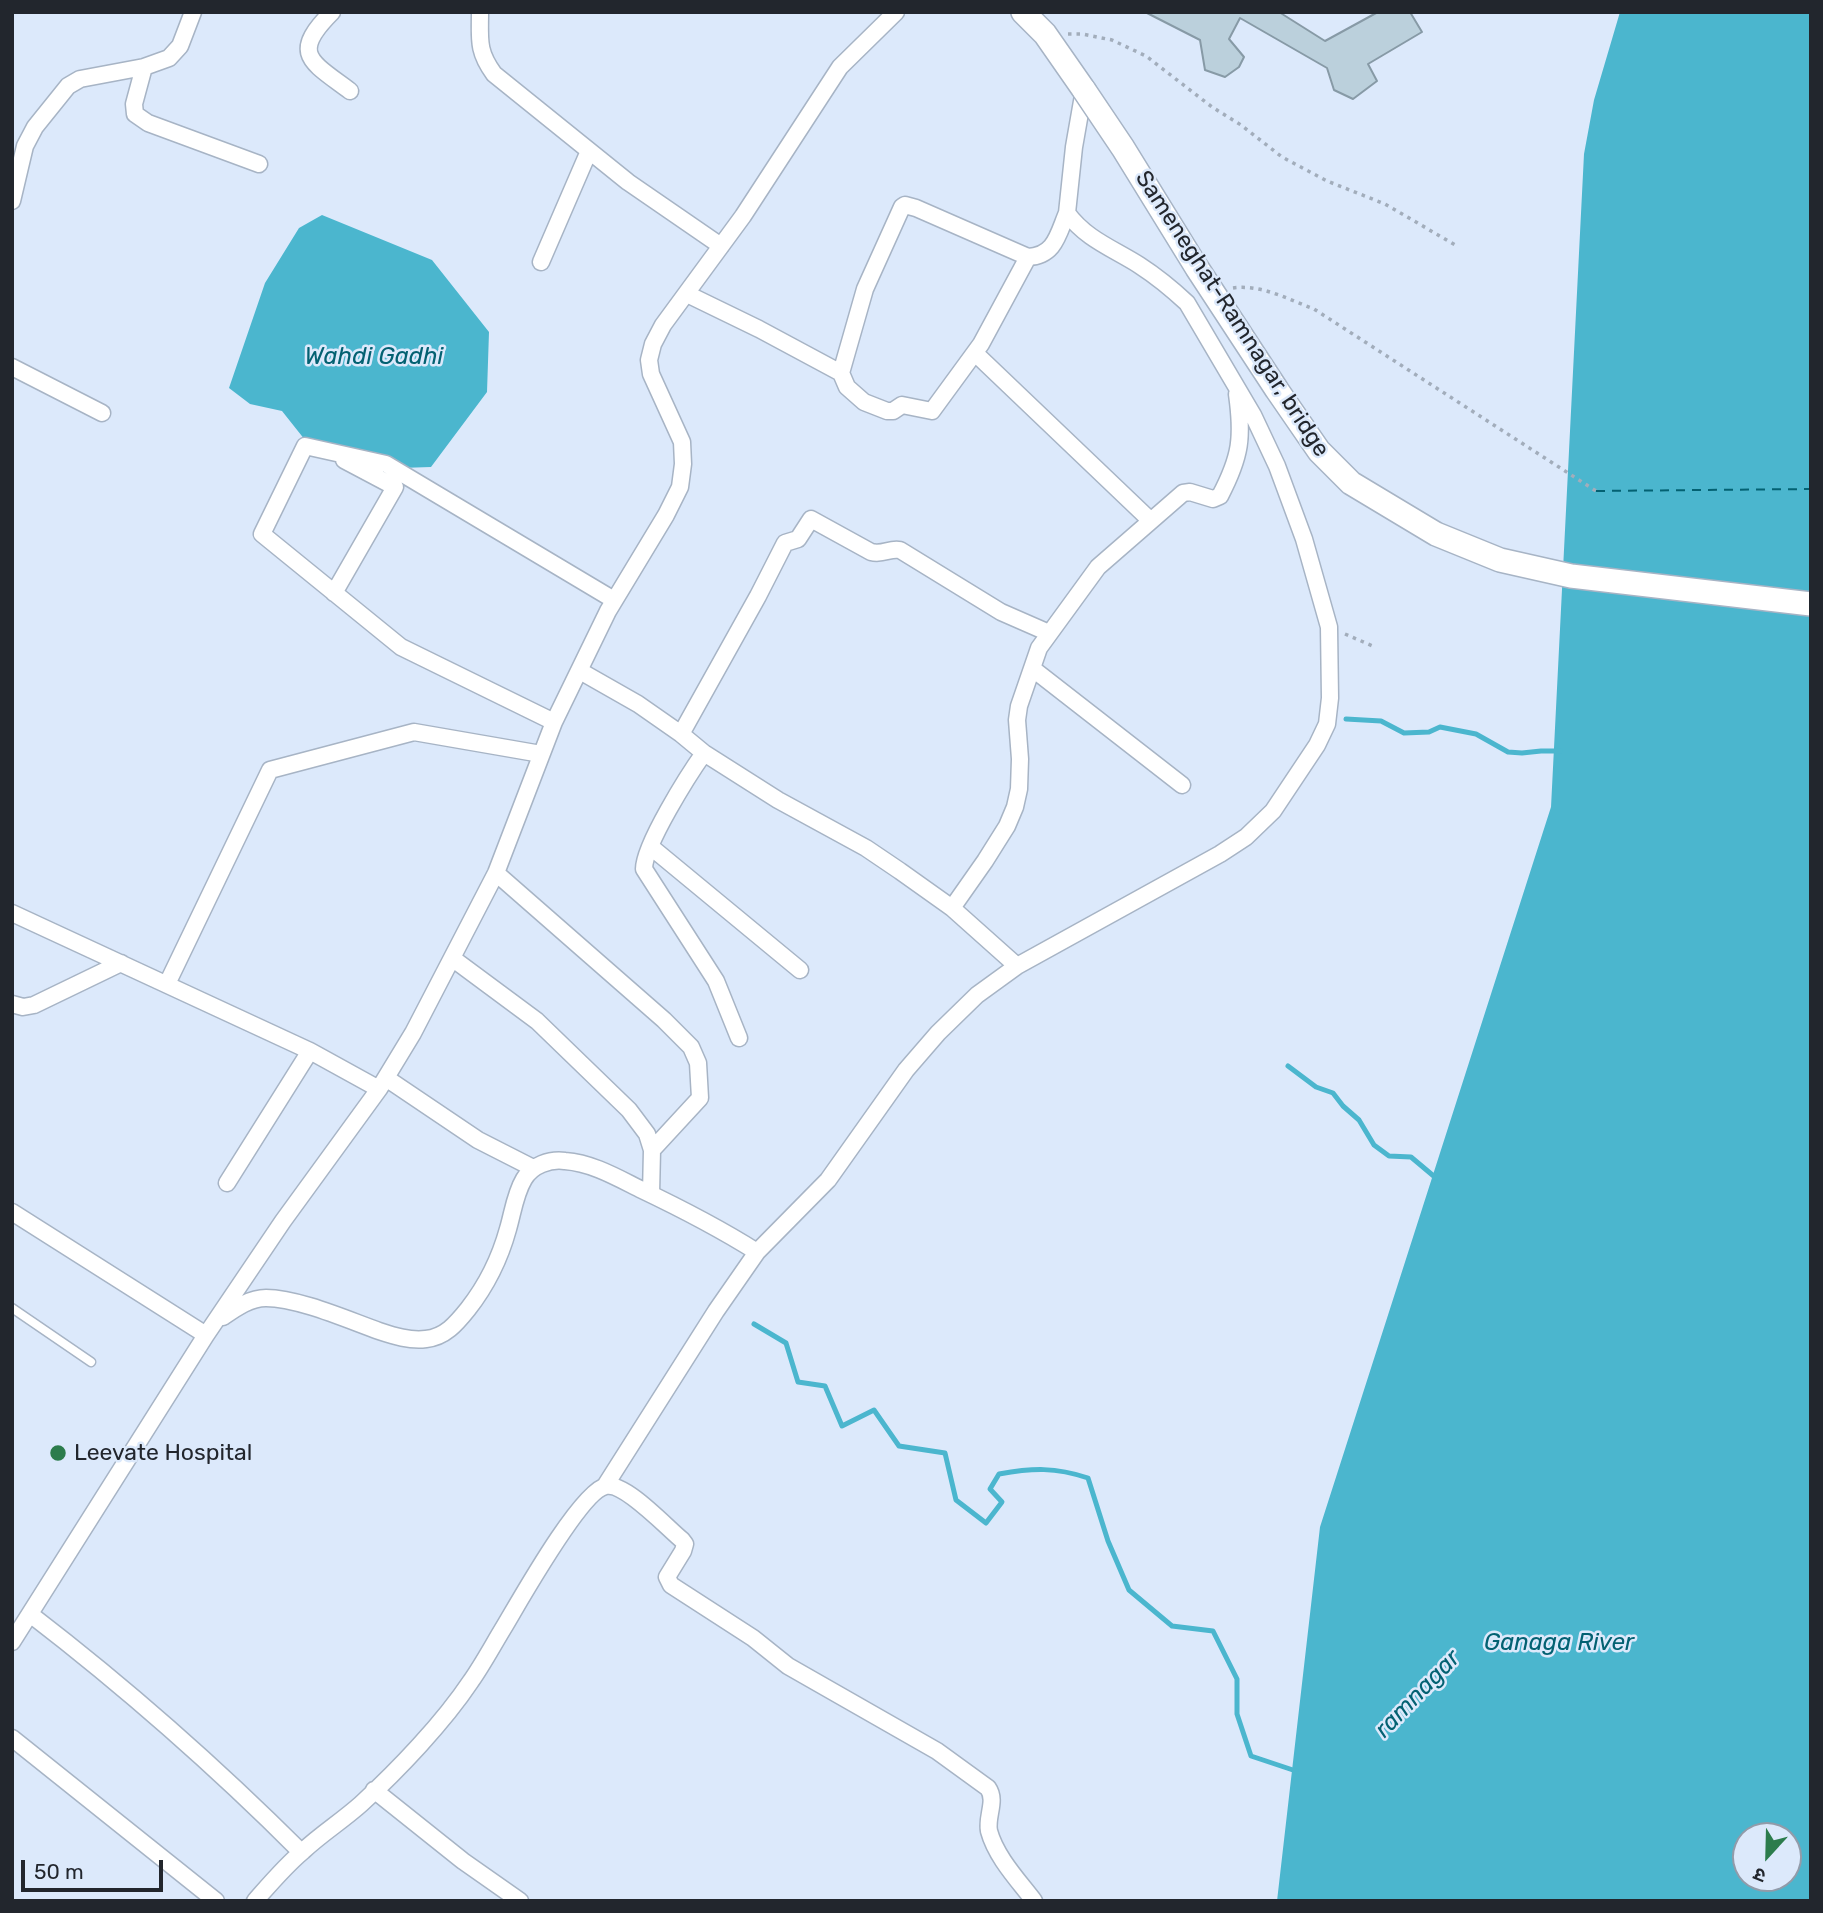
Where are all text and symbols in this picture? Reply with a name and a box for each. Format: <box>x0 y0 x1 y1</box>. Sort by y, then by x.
street label: Sameneghat-Ramnagar, bridge <box>1129 166 1335 462</box>
water label: Wahdi Gadhi <box>305 343 443 371</box>
place label: Leevate Hospital <box>74 1439 252 1467</box>
marker: Leevate Hospital <box>48 1443 68 1463</box>
water label: Ganaga River <box>1484 1629 1634 1657</box>
water label: ramnagar <box>1369 1644 1467 1744</box>
north arrow <box>1732 1822 1802 1892</box>
scale bar <box>24 1846 166 1890</box>
text: 50 m <box>34 1859 84 1884</box>
text: उ <box>1750 1862 1769 1888</box>

